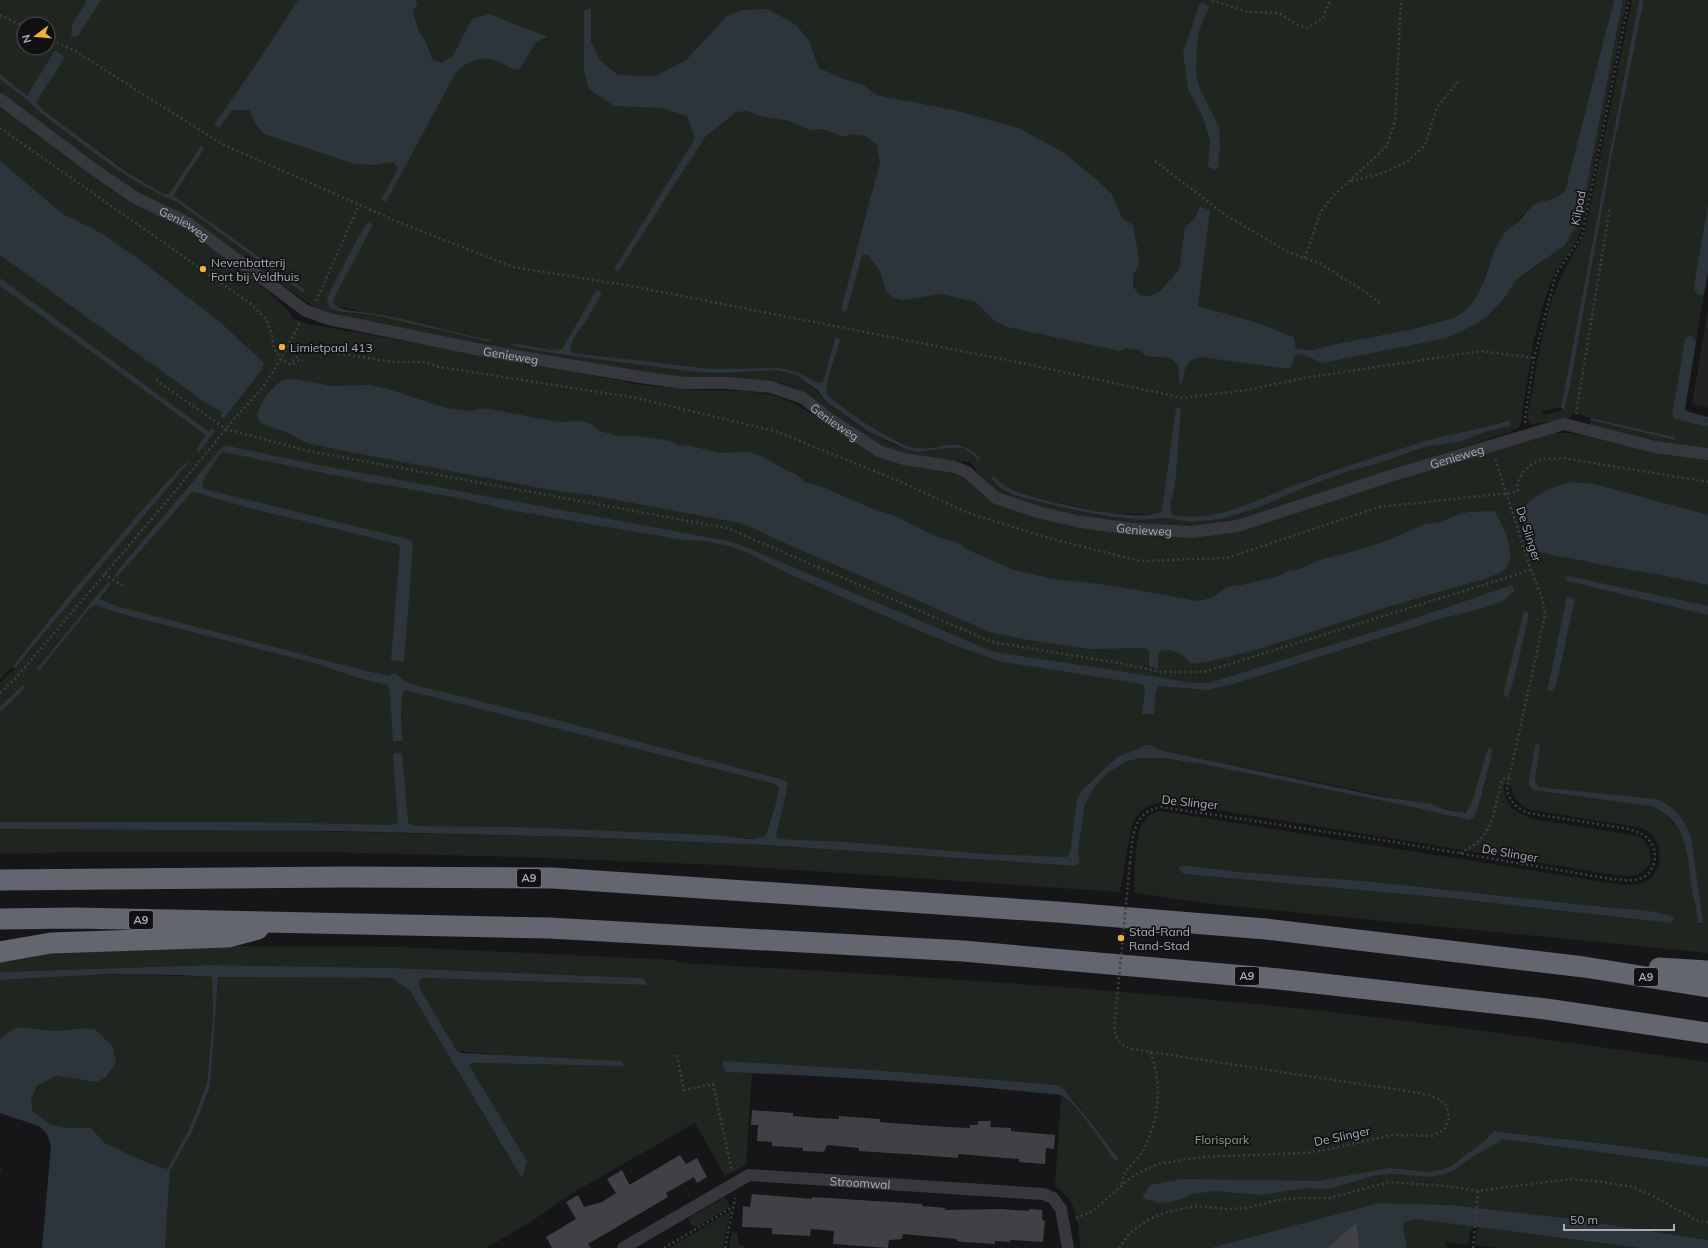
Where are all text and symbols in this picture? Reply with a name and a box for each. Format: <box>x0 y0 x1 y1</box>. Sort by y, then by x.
north arrow <box>16 16 56 56</box>
text: N <box>19 33 34 45</box>
street label: Kilpad <box>1567 189 1589 227</box>
street label: Genieweg <box>157 203 212 244</box>
place label: Nevenbatterij Fort bij Veldhuis <box>211 255 299 284</box>
marker: Nevenbatterij Fort bij Veldhuis <box>198 264 208 274</box>
place label: Limietpaal 413 <box>290 340 373 355</box>
marker: Limietpaal 413 <box>277 342 287 352</box>
street label: Genieweg <box>482 343 540 367</box>
street label: Genieweg <box>808 399 862 443</box>
street label: Genieweg <box>1428 441 1486 471</box>
street label: De Slinger <box>1513 505 1545 564</box>
street label: Genieweg <box>1115 519 1172 538</box>
street label: De Slinger <box>1161 792 1220 813</box>
street label: De Slinger <box>1481 841 1540 865</box>
road number: A9 <box>517 869 541 887</box>
road number: A9 <box>129 911 153 929</box>
place label: Stad-Rand Rand-Stad <box>1129 924 1190 953</box>
marker: Stad-Rand Rand-Stad <box>1116 933 1126 943</box>
road number: A9 <box>1235 967 1259 985</box>
road number: A9 <box>1634 968 1658 986</box>
street label: De Slinger <box>1313 1123 1372 1149</box>
park label: Florispark <box>1195 1132 1250 1147</box>
street label: Stroomwal <box>829 1173 891 1192</box>
scale bar <box>1564 1206 1674 1232</box>
text: 50 m <box>1570 1212 1598 1227</box>

